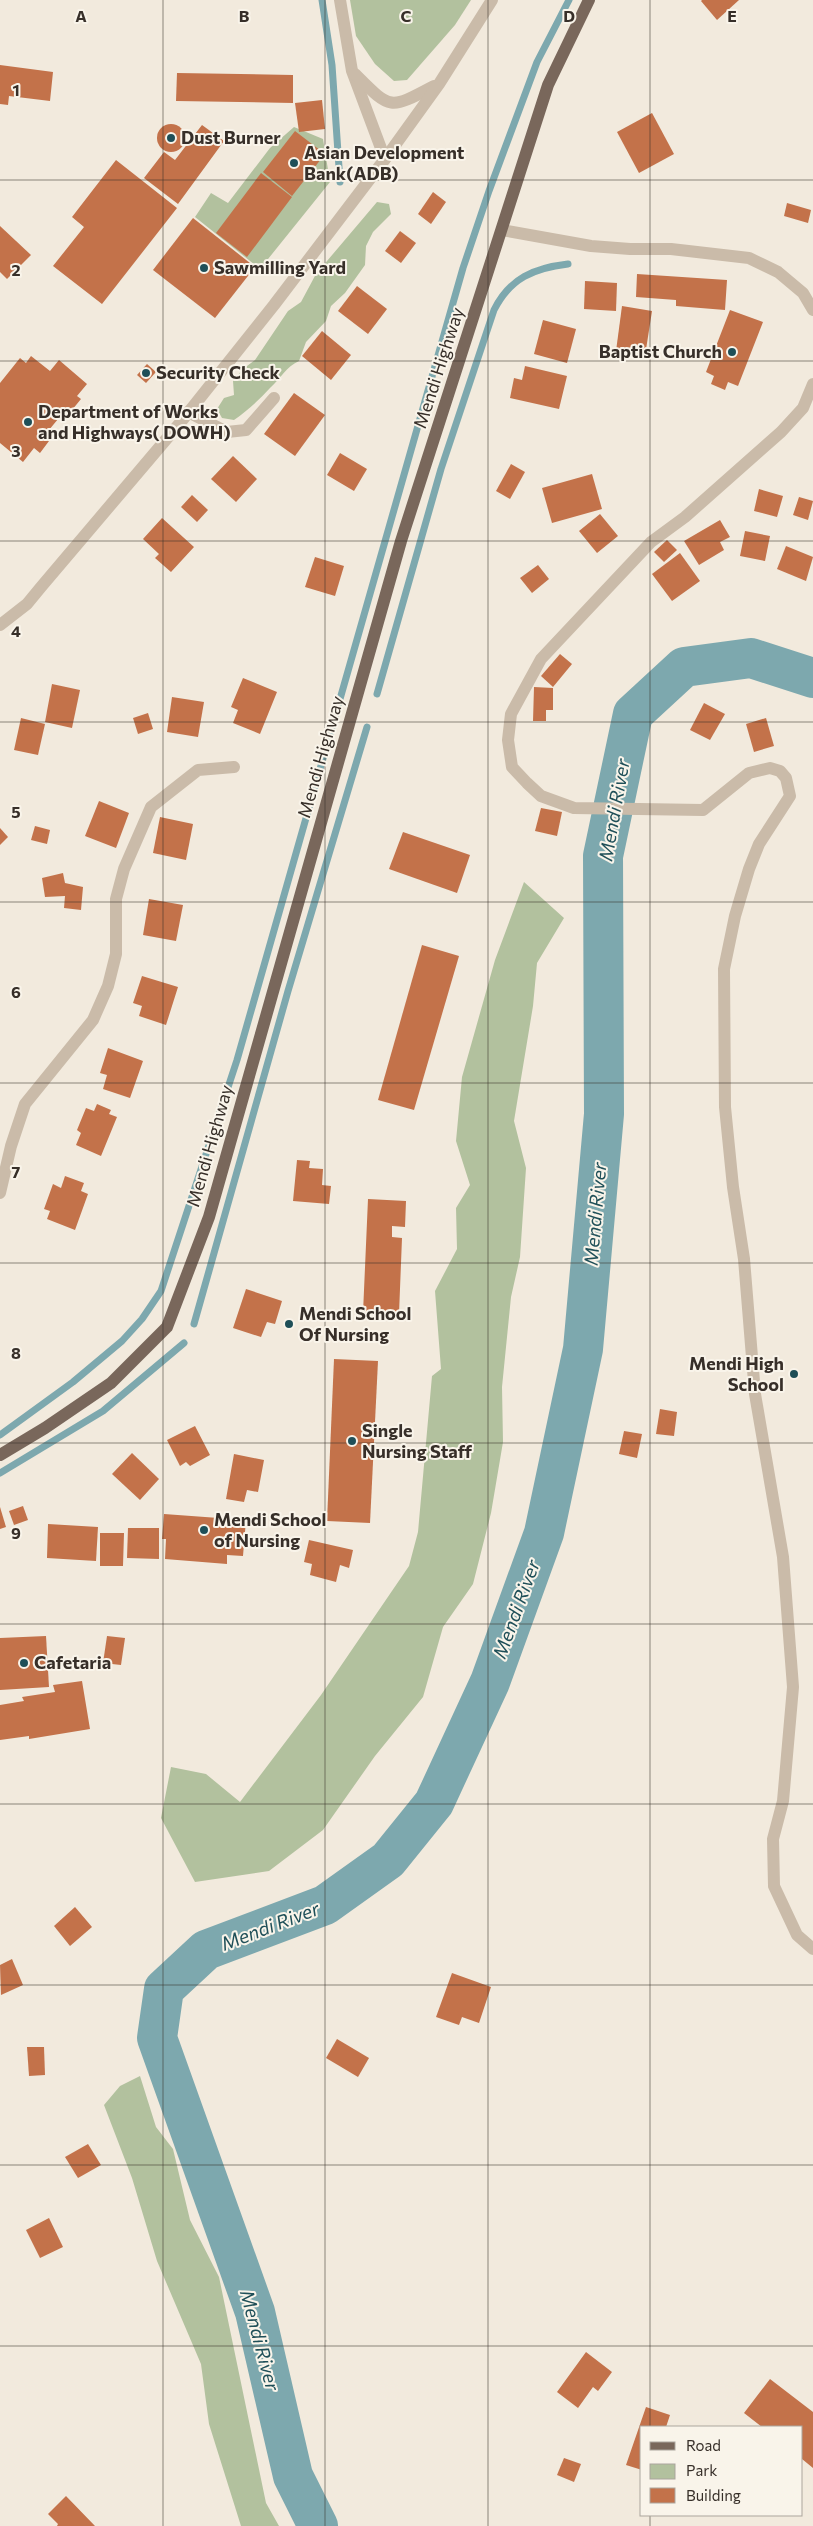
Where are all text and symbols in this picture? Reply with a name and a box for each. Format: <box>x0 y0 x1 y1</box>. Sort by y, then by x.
text: A <box>75 6 87 25</box>
text: B <box>239 6 250 25</box>
text: C <box>401 6 412 25</box>
text: D <box>563 6 575 25</box>
text: E <box>727 6 737 25</box>
text: 1 <box>12 80 20 99</box>
place label: Dust Burner <box>181 126 281 148</box>
marker: Dust Burner <box>165 132 177 144</box>
place label: Asian Development Bank(ADB) <box>304 141 465 184</box>
marker: Asian Development Bank(ADB) <box>288 157 300 169</box>
place label: Sawmilling Yard <box>214 256 346 278</box>
text: 2 <box>11 260 21 279</box>
marker: Sawmilling Yard <box>198 262 210 274</box>
street label: Mendi Highway <box>408 304 468 431</box>
place label: Baptist Church <box>599 340 722 362</box>
marker: Baptist Church <box>726 346 738 358</box>
place label: Security Check <box>156 361 281 383</box>
marker: Security Check <box>140 367 152 379</box>
place label: Department of Works and Highways( DOWH) <box>38 400 231 443</box>
marker: Department of Works and Highways( DOWH) <box>22 416 34 428</box>
text: 3 <box>11 441 21 460</box>
text: 4 <box>11 621 21 640</box>
street label: Mendi Highway <box>292 693 348 820</box>
water label: Mendi River <box>593 756 634 863</box>
text: 5 <box>11 802 21 821</box>
text: 6 <box>11 982 21 1001</box>
street label: Mendi Highway <box>181 1082 237 1209</box>
water label: Mendi River <box>579 1160 611 1266</box>
text: 7 <box>12 1162 21 1181</box>
place label: Mendi School Of Nursing <box>299 1302 411 1345</box>
marker: Mendi School Of Nursing <box>283 1318 295 1330</box>
text: 8 <box>11 1343 21 1362</box>
place label: Mendi High School <box>689 1352 784 1395</box>
marker: Mendi High School <box>788 1368 800 1380</box>
place label: Single Nursing Staff <box>362 1419 473 1462</box>
marker: Single Nursing Staff <box>346 1435 358 1447</box>
place label: Mendi School of Nursing <box>214 1508 326 1551</box>
text: 9 <box>11 1523 21 1542</box>
marker: Mendi School of Nursing <box>198 1524 210 1536</box>
water label: Mendi River <box>487 1555 544 1661</box>
place label: Cafetaria <box>34 1651 111 1673</box>
marker: Cafetaria <box>18 1657 30 1669</box>
water label: Mendi River <box>217 1896 323 1955</box>
water label: Mendi River <box>236 2287 285 2394</box>
legend <box>640 2426 803 2516</box>
text: Road <box>686 2436 721 2454</box>
text: Park <box>686 2461 717 2479</box>
text: Building <box>686 2486 741 2504</box>

